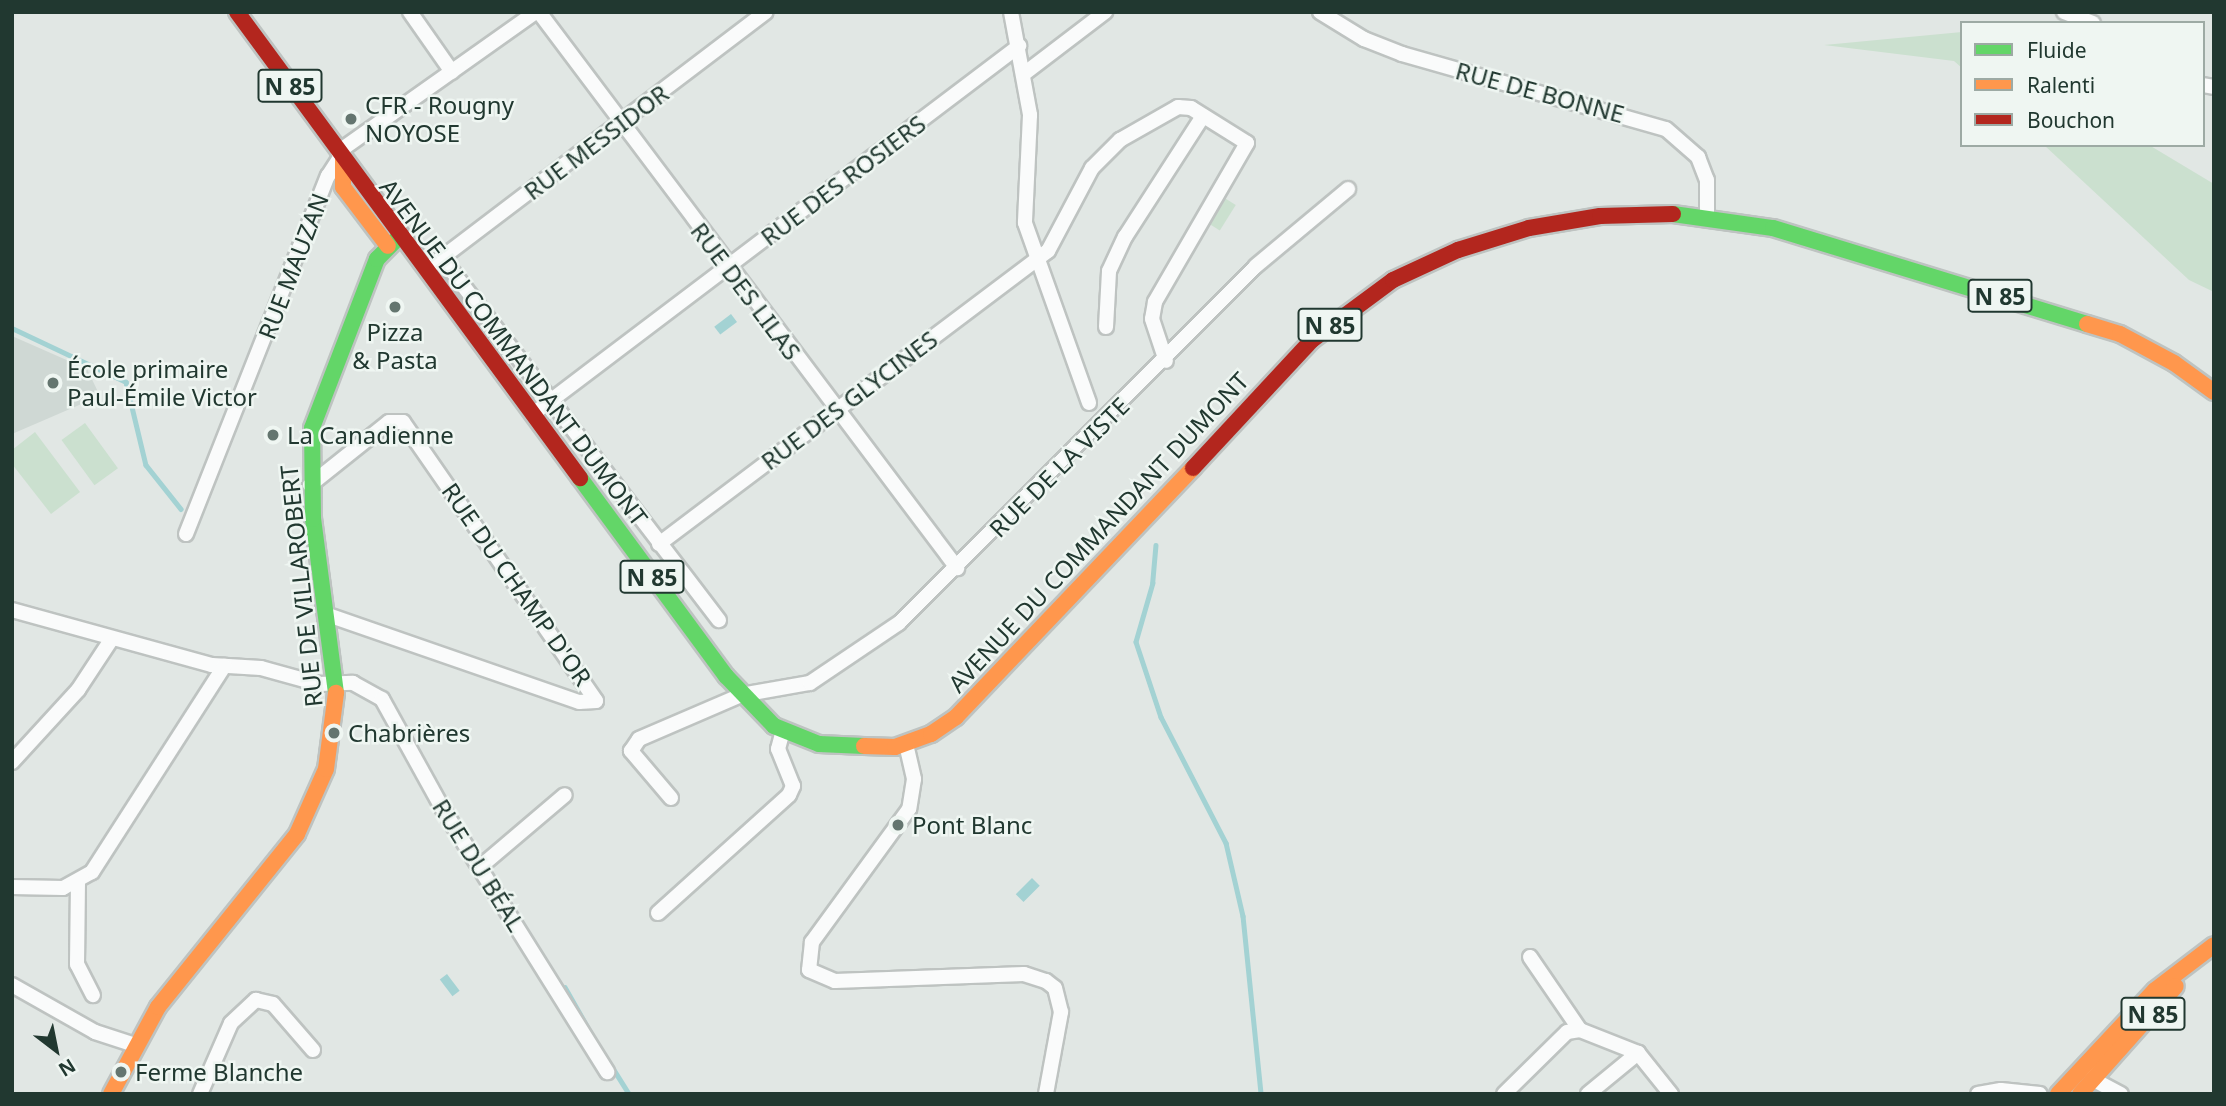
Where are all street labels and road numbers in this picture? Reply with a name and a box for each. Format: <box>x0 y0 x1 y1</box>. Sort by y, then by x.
street label: RUE DE BONNE <box>1453 56 1627 128</box>
road number: N 85 <box>257 66 323 106</box>
street label: RUE MESSIDOR <box>518 78 674 206</box>
street label: RUE DES ROSIERS <box>755 109 931 251</box>
street label: AVENUE DU COMMANDANT DUMONT <box>374 173 654 531</box>
street label: RUE MAUZAN <box>252 189 334 343</box>
street label: RUE DES LILAS <box>685 217 807 365</box>
road number: N 85 <box>1967 276 2033 316</box>
road number: N 85 <box>1297 306 1363 344</box>
street label: RUE DES GLYCINES <box>755 324 943 476</box>
street label: AVENUE DU COMMANDANT DUMONT <box>942 366 1254 698</box>
street label: RUE DE LA VISTE <box>983 391 1135 543</box>
street label: RUE DE VILLAROBERT <box>274 464 328 708</box>
street label: RUE DU CHAMP D'OR <box>436 477 598 691</box>
road number: N 85 <box>619 558 685 596</box>
street label: RUE DU BÉAL <box>427 794 531 936</box>
road number: N 85 <box>2120 995 2186 1034</box>

